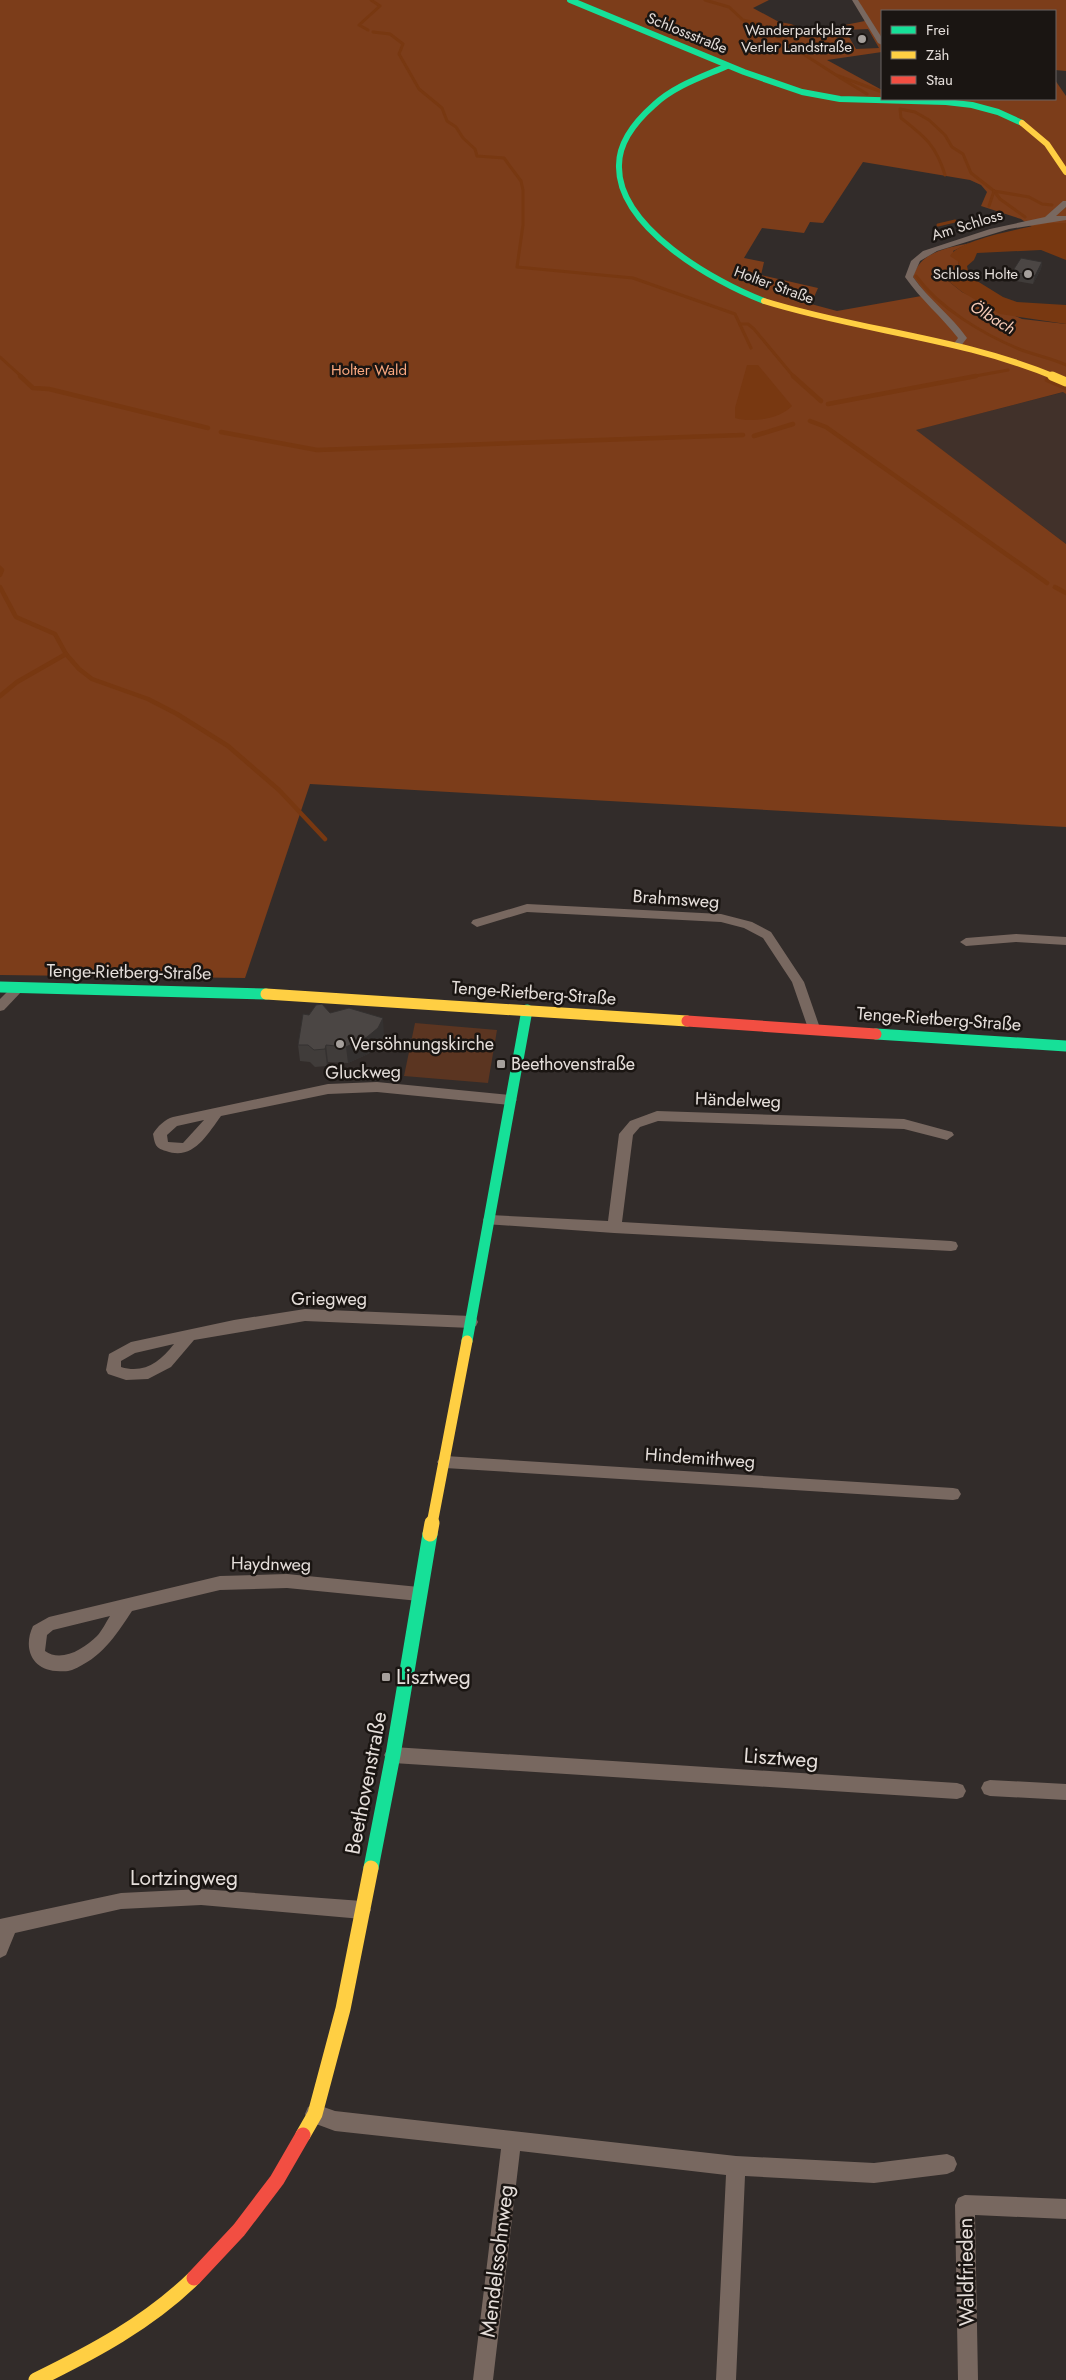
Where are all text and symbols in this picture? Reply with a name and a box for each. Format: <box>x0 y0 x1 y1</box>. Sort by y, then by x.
street label: Schlossstraße <box>643 7 731 59</box>
legend <box>881 10 1056 100</box>
place label: Wanderparkplatz Verler Landstraße <box>741 19 852 58</box>
text: Frei <box>926 19 950 41</box>
marker: Wanderparkplatz Verler Landstraße <box>856 33 868 45</box>
text: Zäh <box>926 44 949 66</box>
text: Stau <box>926 69 953 91</box>
street label: Am Schloss <box>929 204 1005 246</box>
street label: Holter Straße <box>731 260 817 310</box>
place label: Schloss Holte <box>933 263 1018 285</box>
marker: Schloss Holte <box>1022 268 1034 280</box>
water label: Ölbach <box>966 295 1020 340</box>
park label: Holter Wald <box>331 359 407 381</box>
street label: Brahmsweg <box>632 883 720 915</box>
street label: Tenge-Rietberg-Straße <box>46 958 212 986</box>
street label: Tenge-Rietberg-Straße <box>451 974 617 1012</box>
street label: Tenge-Rietberg-Straße <box>856 1000 1022 1038</box>
place label: Versöhnungskirche <box>350 1031 494 1057</box>
marker: Versöhnungskirche <box>334 1038 346 1050</box>
place label: Beethovenstraße <box>511 1051 635 1077</box>
street label: Gluckweg <box>325 1058 401 1086</box>
marker: Beethovenstraße <box>495 1058 507 1070</box>
street label: Händelweg <box>694 1086 782 1114</box>
street label: Griegweg <box>291 1286 367 1312</box>
street label: Hindemithweg <box>644 1441 756 1475</box>
street label: Haydnweg <box>231 1550 311 1578</box>
place label: Lisztweg <box>396 1662 471 1692</box>
marker: Lisztweg <box>380 1671 392 1683</box>
street label: Beethovenstraße <box>337 1709 395 1857</box>
street label: Lisztweg <box>743 1740 819 1776</box>
street label: Lortzingweg <box>130 1863 238 1893</box>
street label: Mendelssohnweg <box>473 2183 521 2339</box>
street label: Waldfrieden <box>950 2217 982 2327</box>

